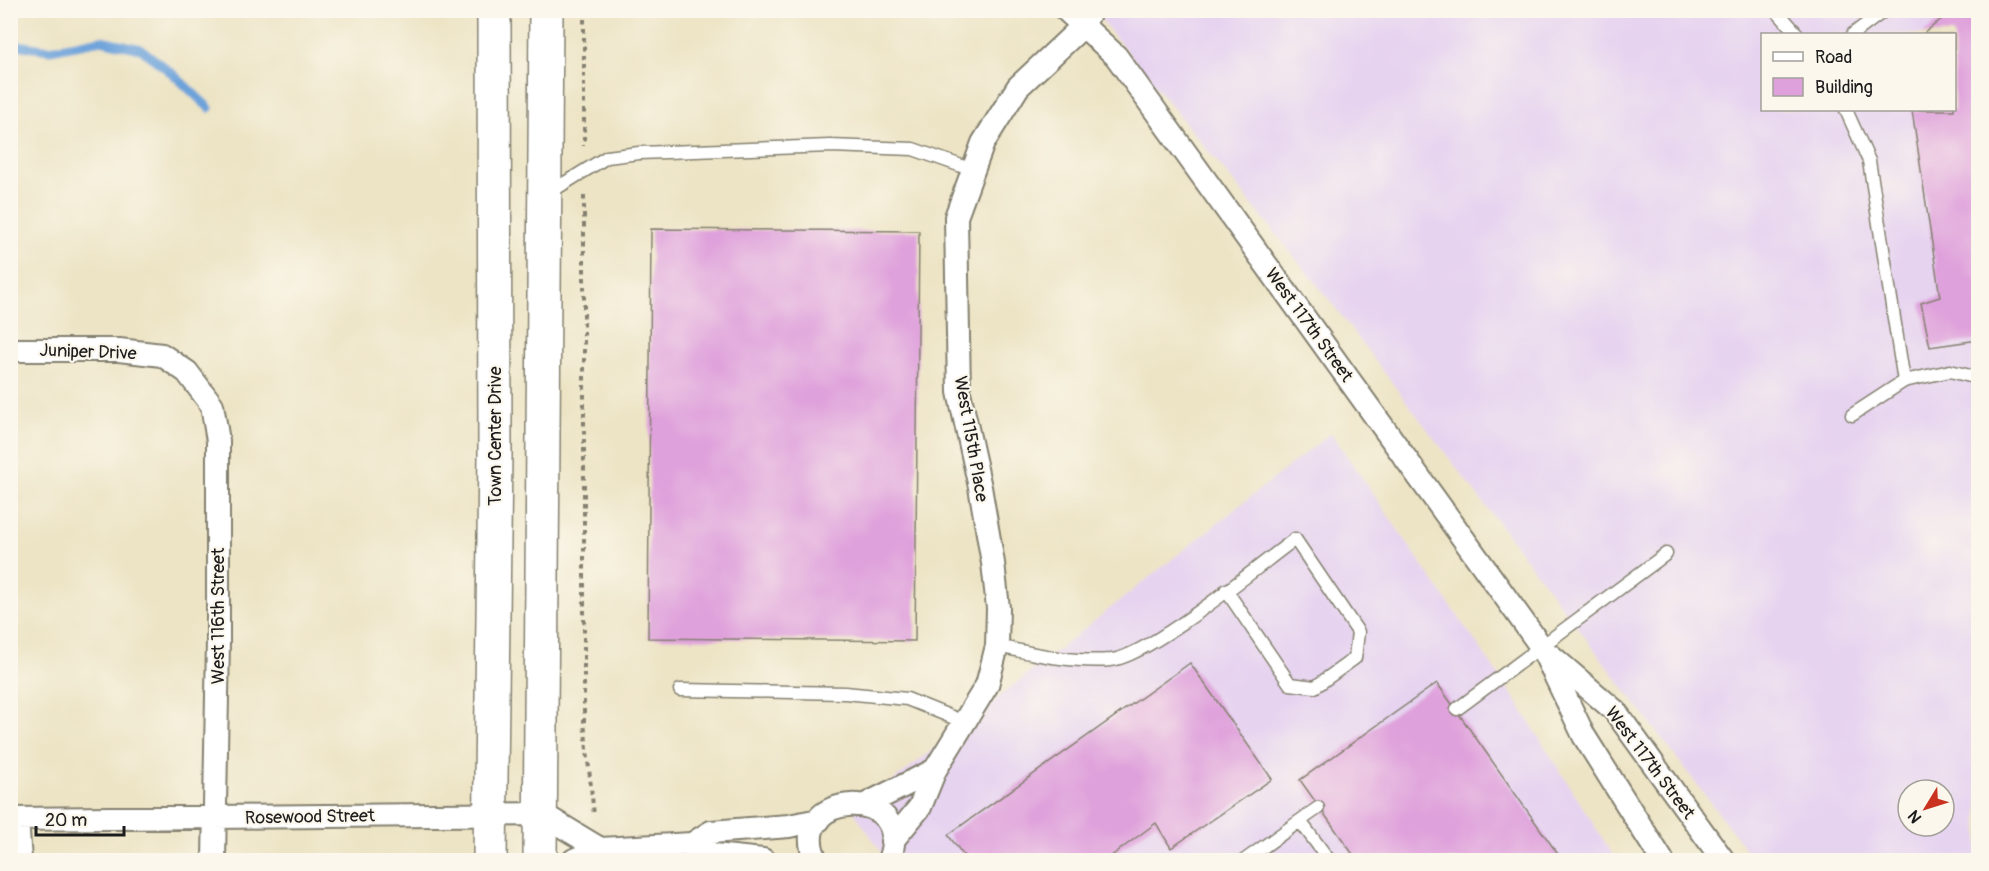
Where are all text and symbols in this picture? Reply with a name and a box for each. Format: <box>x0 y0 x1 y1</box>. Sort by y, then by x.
legend <box>1761 33 1956 111</box>
text: Road <box>1815 46 1852 69</box>
text: Building <box>1815 76 1873 99</box>
street label: West 117th Street <box>1260 263 1359 387</box>
street label: Juniper Drive <box>39 339 137 365</box>
street label: Town Center Drive <box>484 366 507 506</box>
street label: West 115th Place <box>949 374 993 504</box>
street label: West 116th Street <box>207 547 230 684</box>
street label: West 117th Street <box>1600 702 1700 825</box>
north arrow <box>1896 778 1956 838</box>
scale bar <box>36 799 124 837</box>
street label: Rosewood Street <box>245 804 376 830</box>
text: N <box>1904 806 1926 827</box>
text: 20 m <box>45 809 87 832</box>

